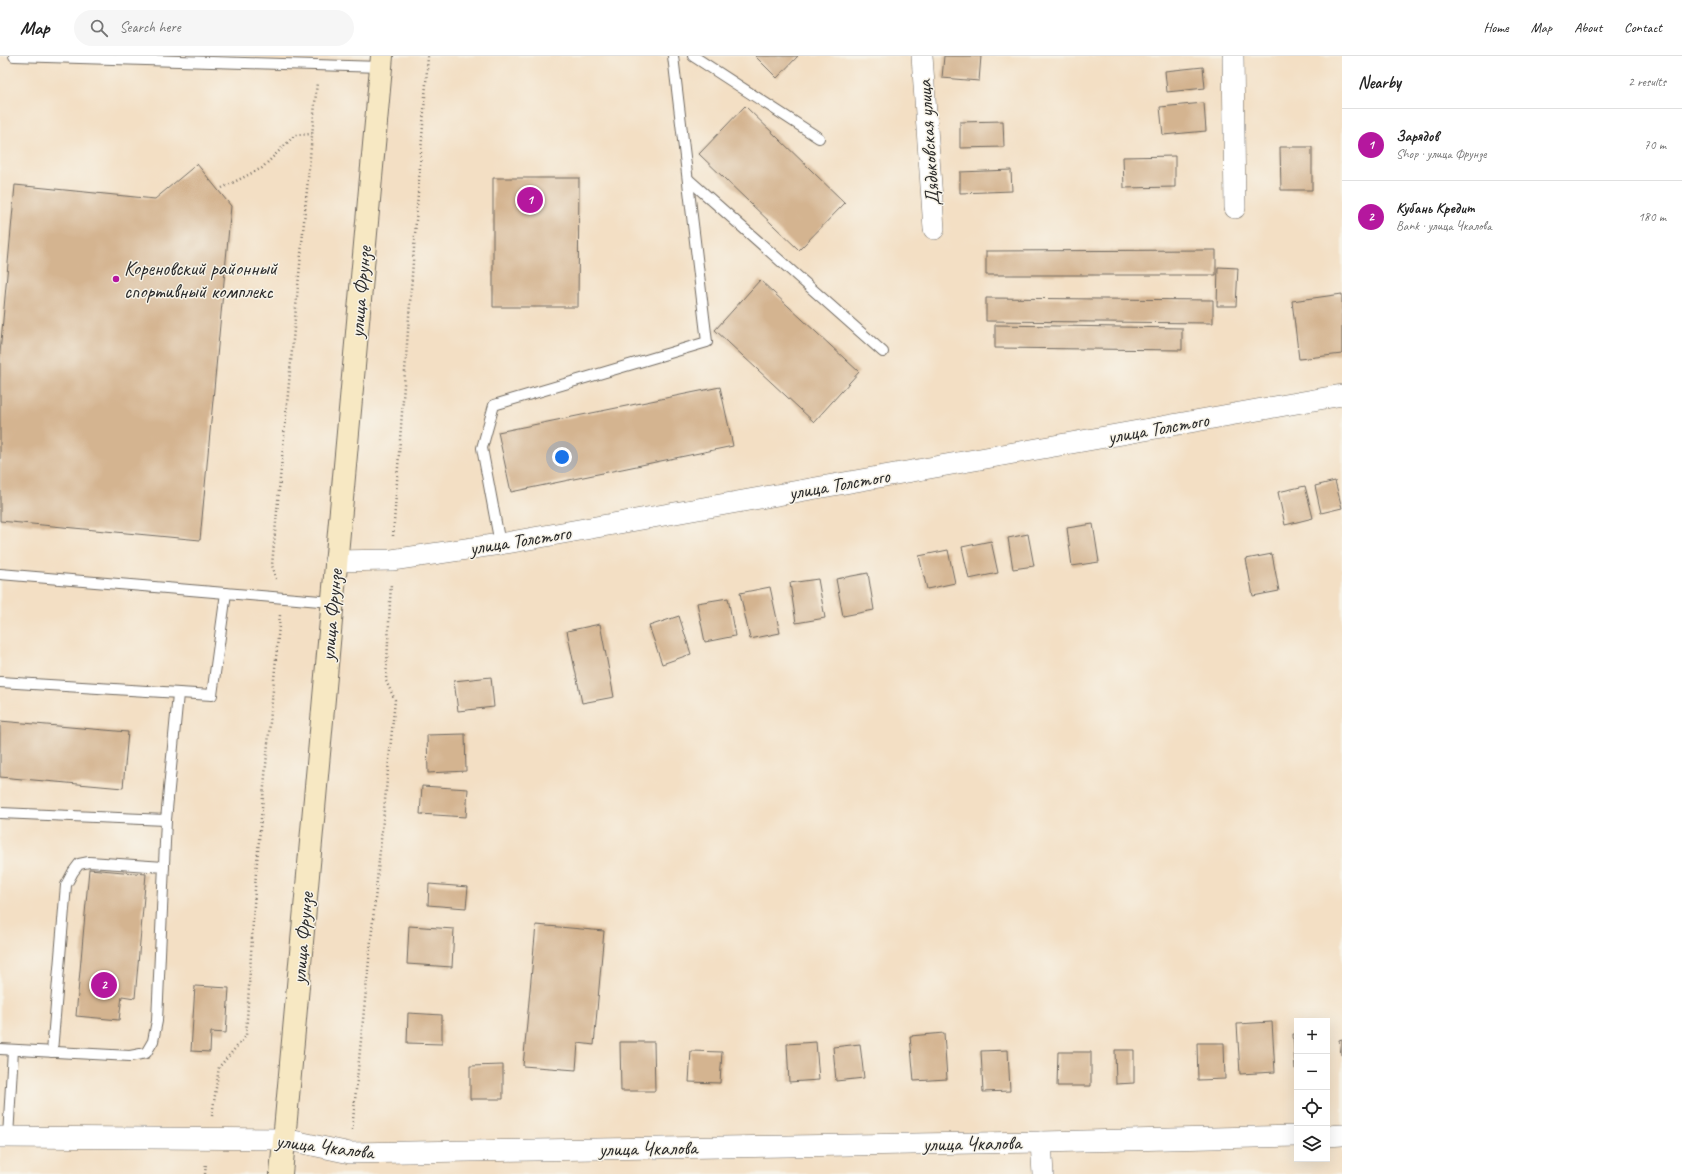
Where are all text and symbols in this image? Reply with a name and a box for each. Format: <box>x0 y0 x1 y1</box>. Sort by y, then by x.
search box <box>74 10 354 46</box>
text: Map <box>20 16 50 40</box>
icon: search <box>88 17 110 39</box>
text: Search here <box>120 18 181 37</box>
text: Home <box>1483 19 1509 36</box>
text: Map <box>1531 19 1552 36</box>
text: About <box>1574 19 1602 36</box>
text: Contact <box>1624 19 1662 36</box>
text: Nearby <box>1358 72 1401 93</box>
text: 2 results <box>1628 74 1666 90</box>
street label: Дядьковская улица <box>912 78 945 207</box>
text: Зарядов <box>1396 127 1439 146</box>
text: 1 <box>1368 137 1374 153</box>
text: 70 m <box>1644 137 1666 153</box>
text: Shop · улица Фрунзе <box>1396 146 1486 162</box>
pin: 1 <box>517 185 543 215</box>
text: Кубань Кредит <box>1396 199 1475 218</box>
text: 2 <box>1368 209 1374 225</box>
text: 180 m <box>1638 209 1666 225</box>
text: Bank · улица Чкалова <box>1396 218 1492 234</box>
street label: улица Фрунзе <box>344 244 377 340</box>
place label: Кореновский районный спортивный комплекс <box>124 256 279 304</box>
marker: Кореновский районный спортивный комплекс <box>111 274 121 284</box>
street label: улица Толстого <box>1105 407 1211 450</box>
your location <box>552 447 572 467</box>
street label: улица Толстого <box>786 463 892 506</box>
street label: улица Толстого <box>467 520 573 561</box>
street label: улица Фрунзе <box>315 567 348 663</box>
street label: улица Фрунзе <box>286 890 319 986</box>
pin: 2 <box>91 970 117 1000</box>
map controls <box>1294 1018 1330 1162</box>
button: + <box>1294 1018 1330 1054</box>
button: − <box>1294 1054 1330 1090</box>
button: locate <box>1294 1090 1330 1126</box>
button: layers <box>1294 1126 1330 1162</box>
street label: улица Чкалова <box>274 1128 377 1165</box>
street label: улица Чкалова <box>922 1130 1023 1157</box>
street label: улица Чкалова <box>598 1135 699 1162</box>

